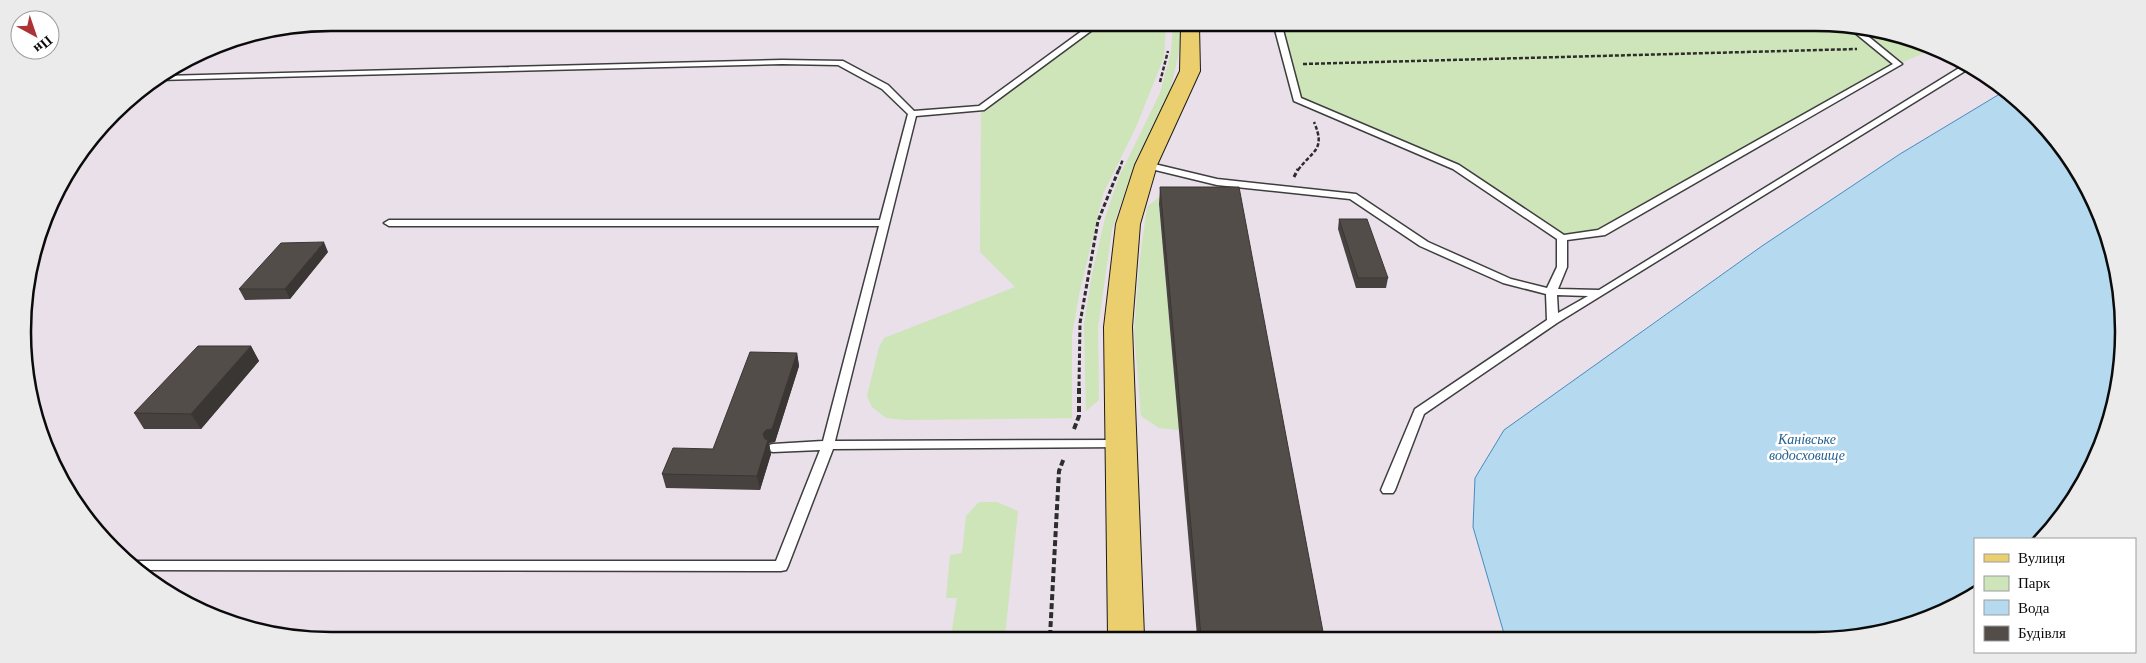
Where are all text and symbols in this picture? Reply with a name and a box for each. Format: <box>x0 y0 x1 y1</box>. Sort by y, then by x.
north arrow <box>10 10 60 60</box>
text: Пн <box>30 32 56 58</box>
water label: Канівське водосховище <box>1769 430 1845 464</box>
legend <box>1974 538 2136 653</box>
text: Вулиця <box>2018 548 2065 567</box>
text: Парк <box>2018 573 2051 592</box>
text: Вода <box>2018 598 2050 617</box>
text: Будівля <box>2018 623 2066 642</box>

